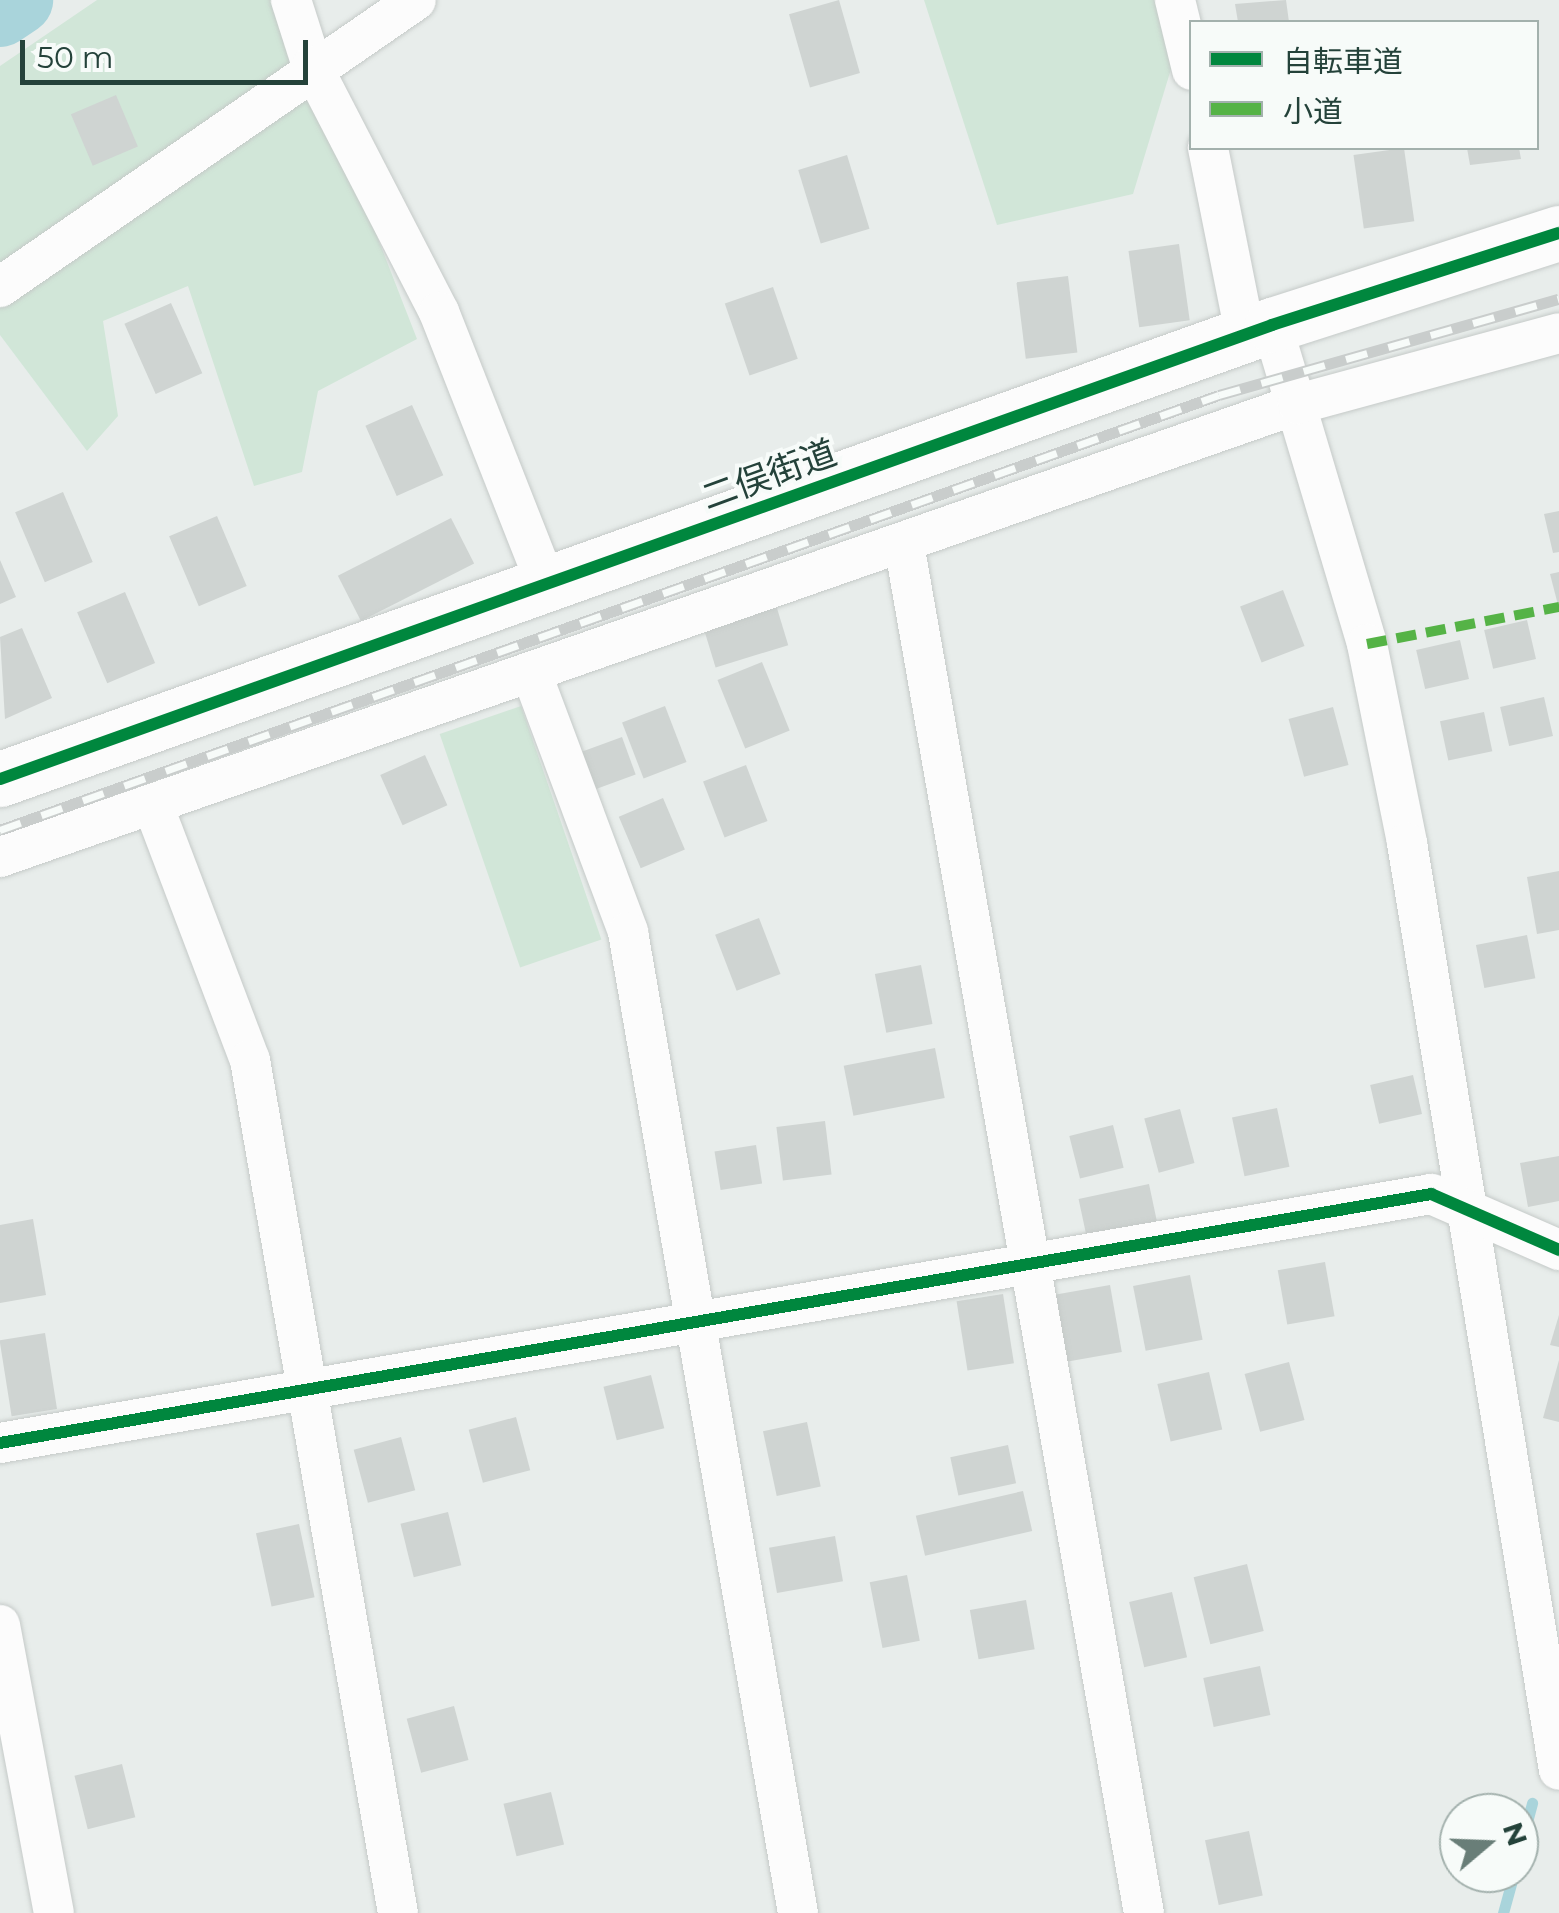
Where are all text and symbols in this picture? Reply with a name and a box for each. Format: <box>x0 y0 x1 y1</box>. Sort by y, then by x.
scale bar <box>25 20 312 82</box>
legend <box>1189 20 1539 150</box>
text: 50 m <box>37 39 114 76</box>
text: 自転車道 <box>1283 43 1403 80</box>
text: 小道 <box>1283 93 1343 130</box>
street label: 二俣街道 <box>696 431 842 519</box>
north arrow <box>1439 1793 1539 1893</box>
text: N <box>1496 1818 1535 1850</box>

